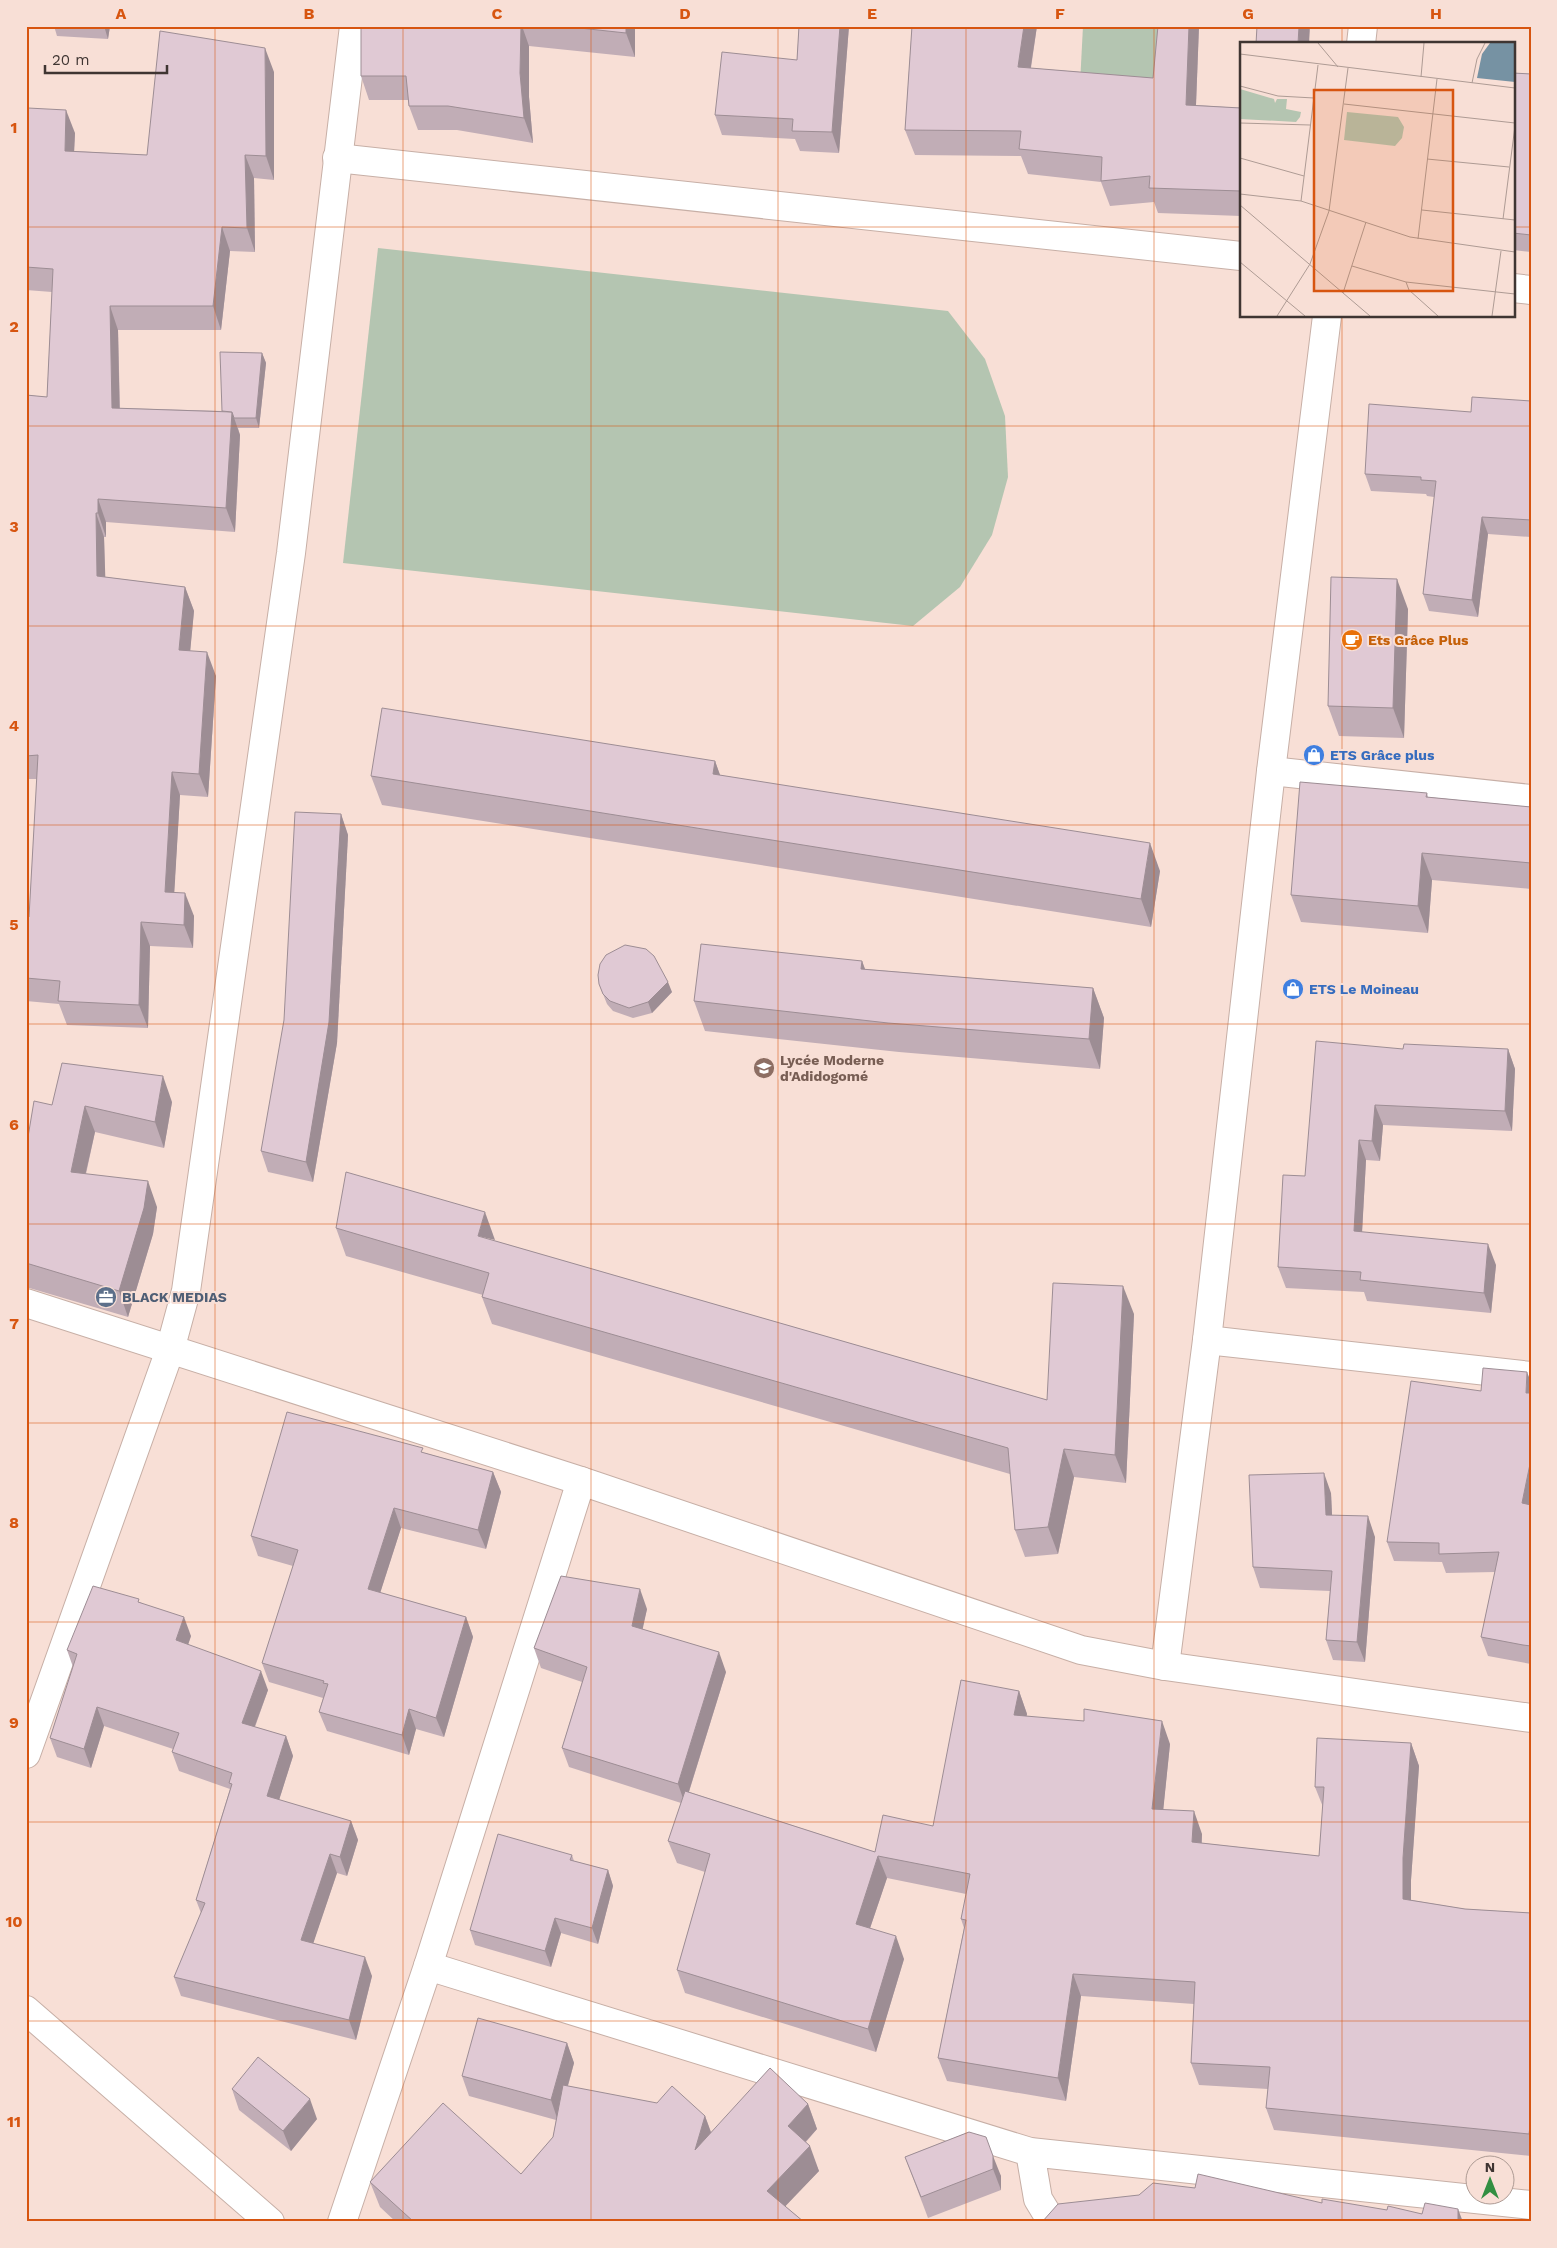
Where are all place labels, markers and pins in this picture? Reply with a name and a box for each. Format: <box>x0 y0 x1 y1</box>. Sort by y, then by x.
cafe icon: Ets Grâce Plus <box>1340 628 1364 652</box>
place label: Ets Grâce Plus <box>1368 632 1469 648</box>
shop icon: ETS Grâce plus <box>1302 743 1326 767</box>
place label: ETS Grâce plus <box>1330 747 1435 763</box>
shop icon: ETS Le Moineau <box>1281 977 1305 1001</box>
place label: ETS Le Moineau <box>1309 981 1419 997</box>
place label: Lycée Moderne d'Adidogomé <box>780 1052 884 1084</box>
school or university icon: Lycée Moderne d'Adidogomé <box>752 1056 776 1080</box>
office icon: BLACK MEDIAS <box>94 1285 118 1309</box>
place label: BLACK MEDIAS <box>122 1289 227 1305</box>

